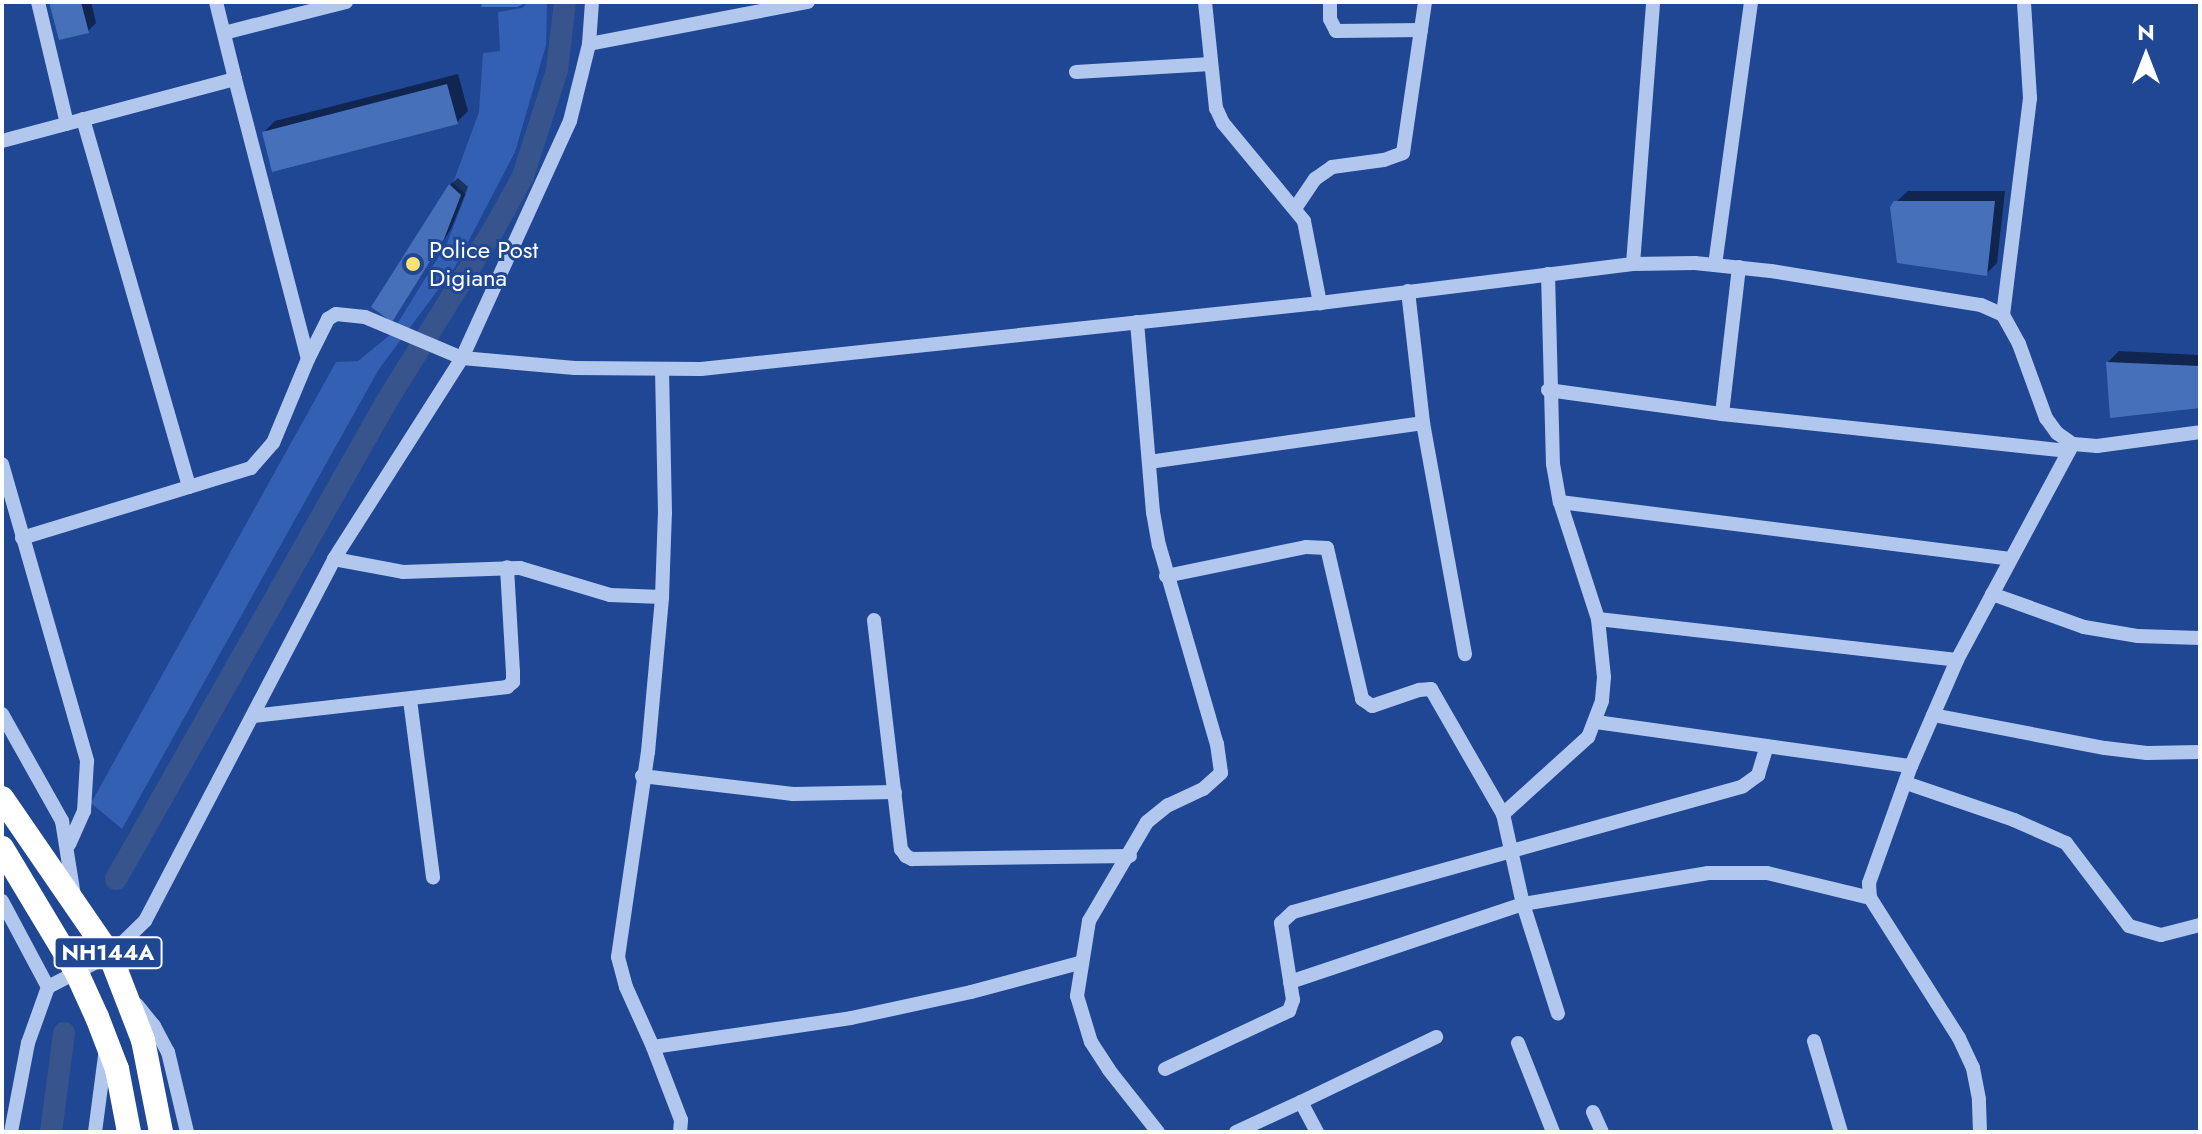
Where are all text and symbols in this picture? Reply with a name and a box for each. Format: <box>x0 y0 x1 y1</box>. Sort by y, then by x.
north arrow <box>2106 16 2186 96</box>
text: N <box>2137 16 2155 48</box>
place label: Police Post Digiana <box>429 236 538 292</box>
marker: Police Post Digiana <box>404 255 422 273</box>
road number: NH144A <box>52 935 164 971</box>

